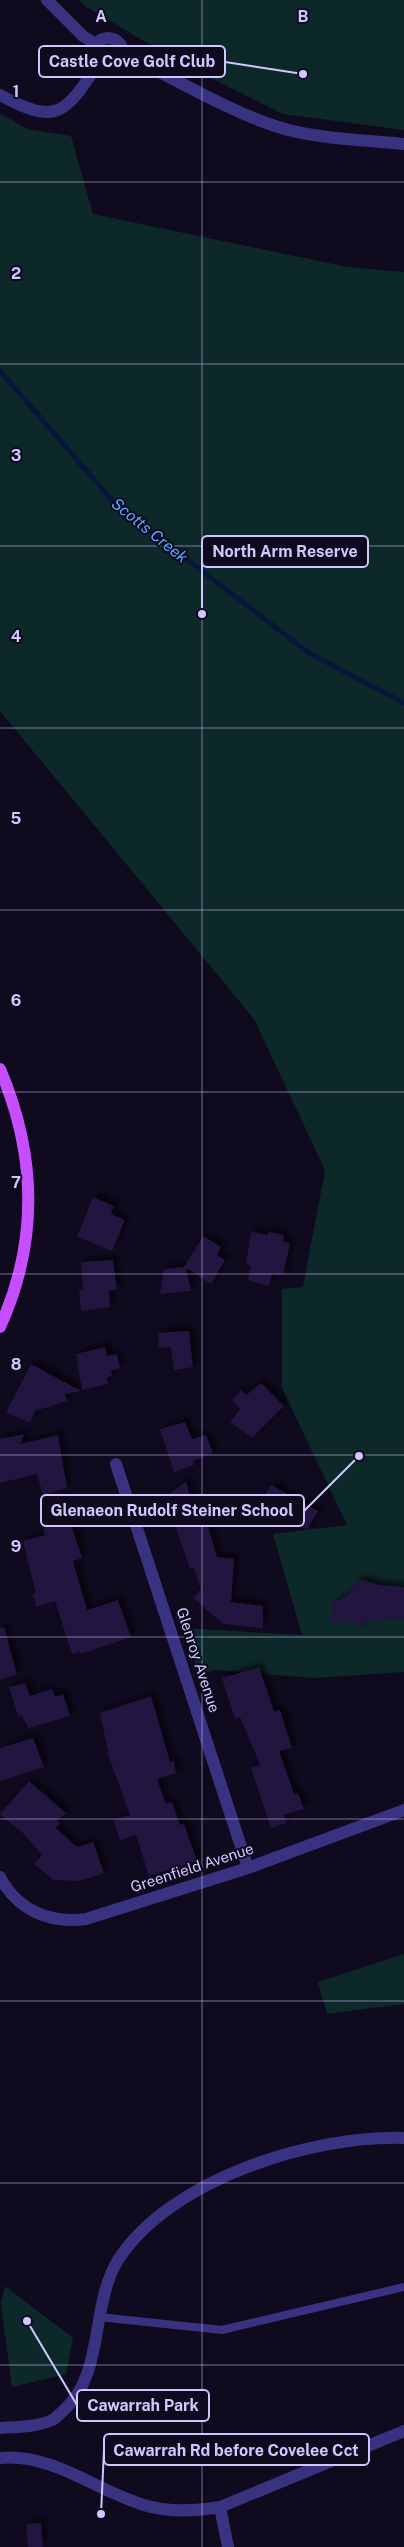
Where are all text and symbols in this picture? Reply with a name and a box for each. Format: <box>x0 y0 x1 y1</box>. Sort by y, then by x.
text: A <box>95 7 107 26</box>
text: B <box>298 7 309 26</box>
callout: Castle Cove Golf Club <box>39 46 225 77</box>
text: Castle Cove Golf Club <box>49 52 215 71</box>
text: 1 <box>13 82 19 101</box>
text: 2 <box>11 264 21 283</box>
text: 3 <box>11 446 21 465</box>
water label: Scotts Creek <box>108 494 192 567</box>
callout: North Arm Reserve <box>202 536 368 567</box>
text: North Arm Reserve <box>212 542 358 561</box>
text: 4 <box>11 627 22 646</box>
text: 5 <box>11 809 22 828</box>
text: 6 <box>11 991 21 1010</box>
text: 7 <box>11 1173 21 1192</box>
text: 8 <box>11 1355 22 1374</box>
callout: Glenaeon Rudolf Steiner School <box>41 1495 304 1526</box>
text: Glenaeon Rudolf Steiner School <box>50 1501 294 1520</box>
text: 9 <box>11 1537 21 1556</box>
street label: Glenroy Avenue <box>173 1605 223 1715</box>
street label: Greenfield Avenue <box>128 1840 256 1895</box>
callout: Cawarrah Park <box>77 2390 209 2421</box>
text: Cawarrah Park <box>87 2396 199 2415</box>
callout: Cawarrah Rd before Covelee Cct <box>104 2434 369 2465</box>
text: Cawarrah Rd before Covelee Cct <box>113 2441 359 2460</box>

